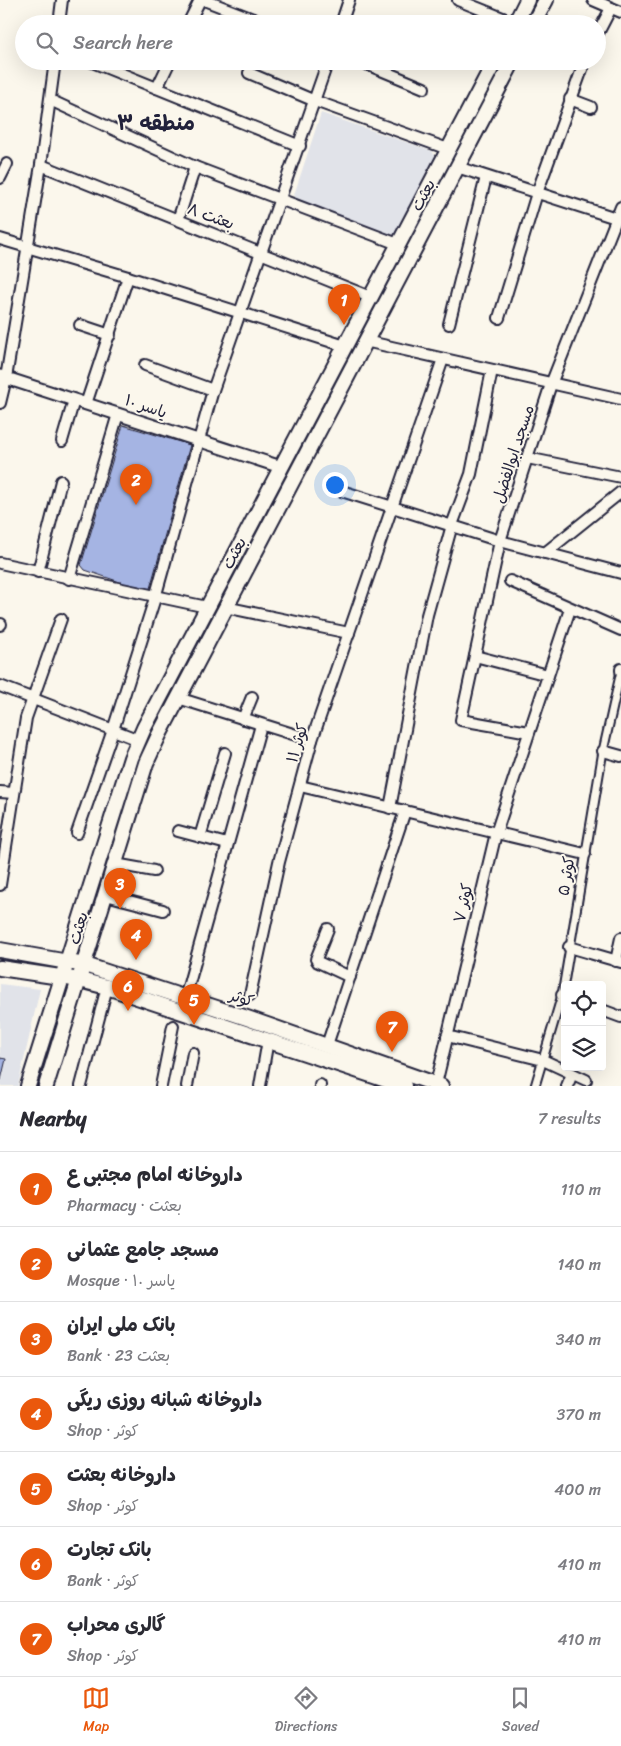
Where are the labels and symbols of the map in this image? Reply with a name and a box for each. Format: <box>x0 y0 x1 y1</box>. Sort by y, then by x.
district label: منطقه ۳ <box>117 104 195 142</box>
street label: بعثت <box>402 174 444 216</box>
street label: بعثت ۸ <box>183 194 239 238</box>
pin: 1 <box>328 284 360 325</box>
street label: یاسر ۱۰ <box>121 385 171 427</box>
street label: مسجد ابوالفضل <box>483 401 543 507</box>
pin: 2 <box>120 464 152 505</box>
your location <box>322 472 348 498</box>
street label: بعثت <box>213 532 255 574</box>
street label: کوثر ۱۱ <box>277 719 317 766</box>
street label: کوثر ۵ <box>549 854 583 898</box>
pin: 3 <box>104 868 136 909</box>
street label: کوثر ۷ <box>444 880 482 926</box>
street label: بعثت <box>59 908 97 948</box>
pin: 4 <box>120 919 152 960</box>
pin: 6 <box>112 970 144 1011</box>
street label: کوثر <box>224 980 258 1016</box>
pin: 5 <box>178 984 210 1025</box>
pin: 7 <box>376 1011 408 1052</box>

